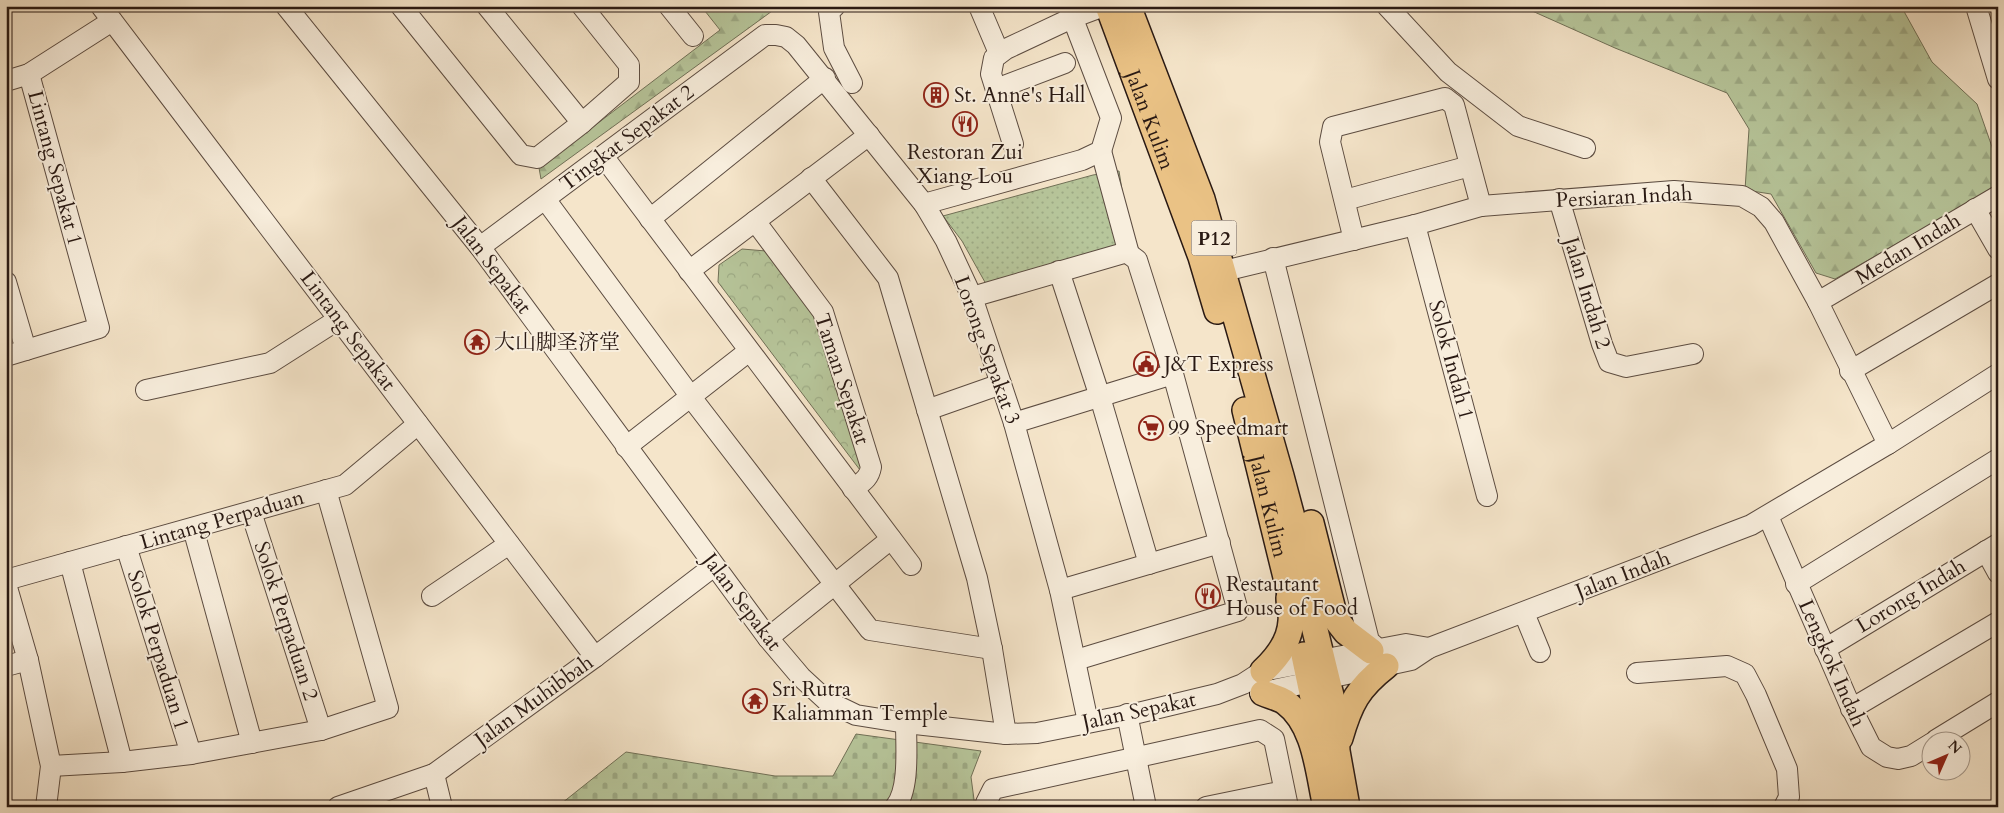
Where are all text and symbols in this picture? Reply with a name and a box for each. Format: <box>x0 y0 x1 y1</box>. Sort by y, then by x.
street label: Jalan Kulim <box>1117 63 1182 174</box>
street label: Tingkat Sepakat 2 <box>554 78 700 198</box>
place label: St. Anne's Hall <box>954 81 1085 110</box>
building icon: St. Anne's Hall <box>923 82 949 108</box>
street label: Lintang Sepakat 1 <box>20 87 90 249</box>
restaurant icon: Restoran Zui Xiang Lou <box>952 111 978 137</box>
place label: Restoran Zui Xiang Lou <box>907 138 1023 191</box>
street label: Persiaran Indah <box>1555 179 1694 215</box>
street label: Medan Indah <box>1850 206 1966 292</box>
street label: Jalan Sepakat <box>444 208 539 320</box>
road number: P12 <box>1192 220 1236 256</box>
street label: Jalan Indah 2 <box>1555 231 1618 353</box>
street label: Lintang Sepakat <box>293 265 403 397</box>
street label: Lorong Sepakat 3 <box>947 272 1027 428</box>
street label: Solok Indah 1 <box>1421 297 1481 423</box>
street label: Taman Sepakat <box>807 310 877 449</box>
place label: 大山脚圣济堂 <box>494 328 620 357</box>
temple icon: 大山脚圣济堂 <box>464 329 490 355</box>
place label: J&T Express <box>1161 350 1274 379</box>
public building icon: J&T Express <box>1133 351 1159 377</box>
place label: 99 Speedmart <box>1168 414 1289 443</box>
supermarket icon: 99 Speedmart <box>1138 415 1164 441</box>
street label: Jalan Kulim <box>1241 449 1295 561</box>
street label: Lintang Perpaduan <box>137 483 307 557</box>
street label: Solok Perpaduan 2 <box>247 538 325 704</box>
street label: Jalan Indah <box>1569 544 1675 607</box>
street label: Jalan Sepakat <box>694 545 789 657</box>
street label: Lorong Indah <box>1851 552 1972 640</box>
street label: Solok Perpaduan 1 <box>120 567 196 733</box>
place label: Restautant House of Food <box>1226 570 1358 623</box>
restaurant icon: Restautant House of Food <box>1195 583 1221 609</box>
street label: Lengkok Indah <box>1791 595 1873 732</box>
street label: Jalan Muhibbah <box>466 648 600 756</box>
place label: Sri Rutra Kaliamman Temple <box>772 675 948 728</box>
street label: Jalan Sepakat <box>1077 685 1199 738</box>
temple icon: Sri Rutra Kaliamman Temple <box>742 688 768 714</box>
north arrow <box>1922 730 1972 780</box>
text: N <box>1944 736 1966 758</box>

